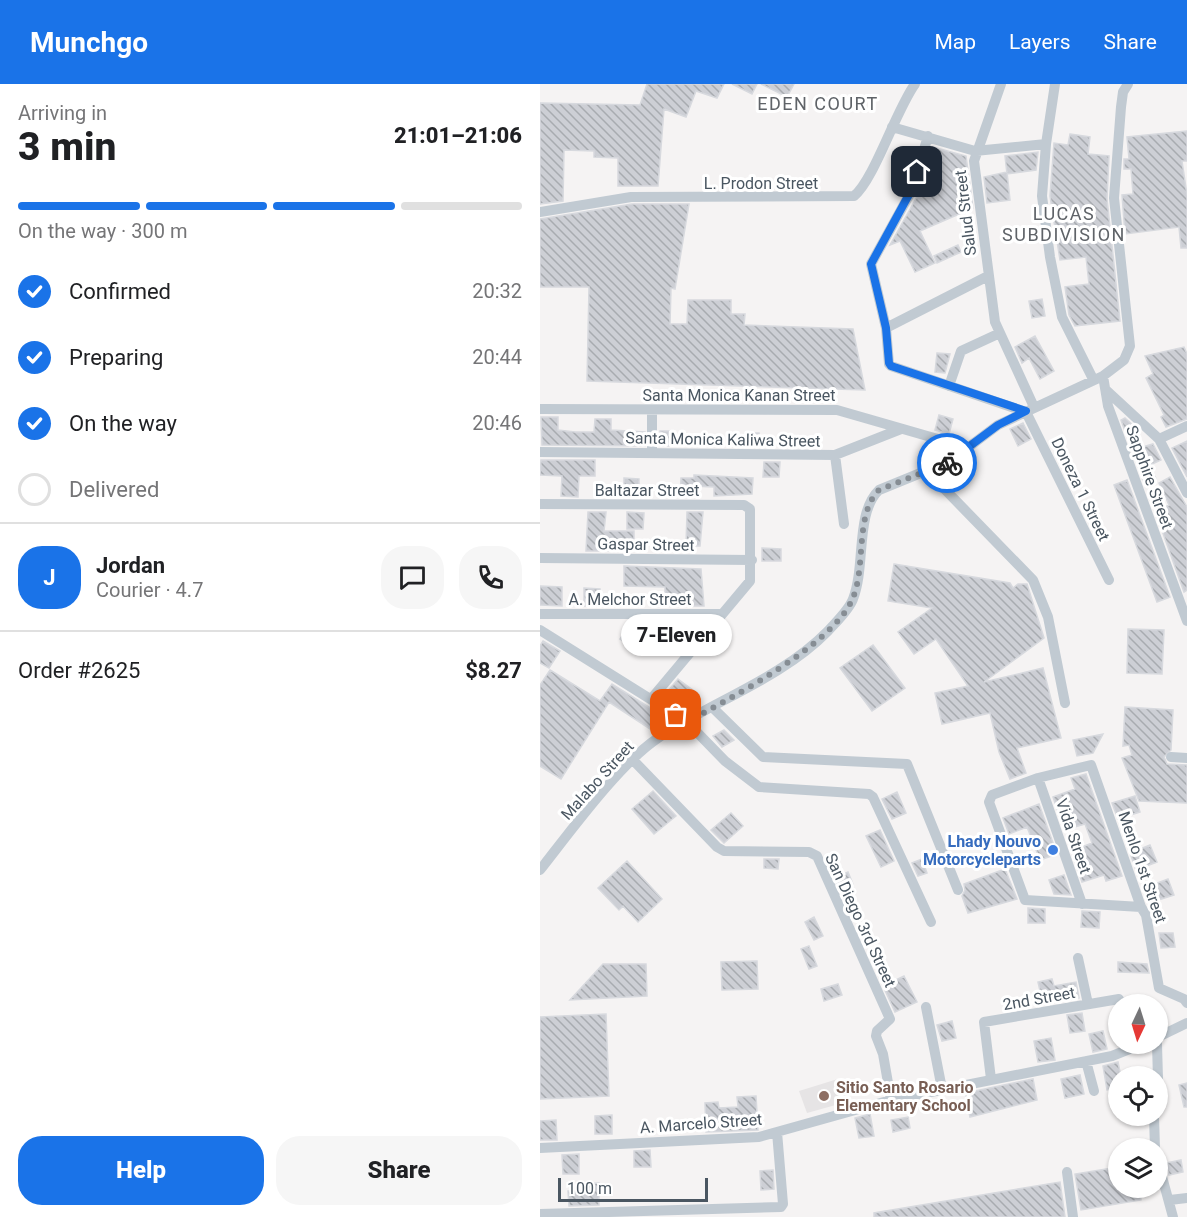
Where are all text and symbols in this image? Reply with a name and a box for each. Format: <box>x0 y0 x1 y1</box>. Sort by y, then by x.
text: Munchgo <box>30 26 148 59</box>
text: Map <box>934 30 976 54</box>
text: Layers <box>1009 30 1070 54</box>
text: Share <box>1103 30 1157 54</box>
district label: EDEN COURT <box>757 93 879 114</box>
text: Arriving in <box>18 101 107 125</box>
text: 21:01–21:06 <box>394 123 522 148</box>
text: 3 min <box>18 124 116 170</box>
pin <box>891 146 942 197</box>
icon: home <box>900 155 933 188</box>
street label: Salud Street <box>951 169 980 257</box>
street label: L. Prodon Street <box>704 174 818 193</box>
district label: LUCAS SUBDIVISION <box>1002 203 1126 245</box>
text: On the way · 300 m <box>18 219 187 243</box>
icon: check <box>18 275 51 308</box>
text: Confirmed <box>69 279 171 304</box>
text: 20:32 <box>472 279 522 303</box>
icon: check <box>18 341 51 374</box>
text: Preparing <box>69 345 163 370</box>
text: 20:44 <box>472 345 522 369</box>
street label: Santa Monica Kanan Street <box>642 386 836 405</box>
icon: check <box>18 407 51 440</box>
text: On the way <box>69 411 177 436</box>
text: 20:46 <box>472 411 522 435</box>
street label: Sapphire Street <box>1122 423 1177 532</box>
street label: Santa Monica Kaliwa Street <box>625 428 821 451</box>
courier <box>917 433 977 493</box>
street label: Doneza 1 Street <box>1047 434 1114 544</box>
icon: bike <box>931 447 964 480</box>
text: Delivered <box>69 477 159 502</box>
street label: Baltazar Street <box>595 481 699 500</box>
street label: Gaspar Street <box>597 534 695 555</box>
button: chat <box>381 546 444 609</box>
button: phone <box>459 546 522 609</box>
text: Jordan <box>96 553 165 578</box>
text: J <box>43 565 56 590</box>
text: Courier · 4.7 <box>96 578 203 602</box>
street label: A. Melchor Street <box>569 590 691 609</box>
callout: 7-Eleven <box>620 613 732 655</box>
text: 7-Eleven <box>637 623 716 647</box>
text: Order #2625 <box>18 658 140 683</box>
text: $8.27 <box>465 658 522 683</box>
pin <box>650 689 701 740</box>
icon: bag <box>659 698 692 731</box>
street label: Malabo Street <box>557 737 638 824</box>
street label: Vida Street <box>1052 796 1095 876</box>
street label: Menlo 1st Street <box>1115 809 1171 926</box>
place label: Lhady Nouvo Motorcycleparts <box>923 832 1041 869</box>
marker: Lhady Nouvo Motorcycleparts <box>1046 843 1060 857</box>
street label: San Diego 3rd Street <box>821 850 900 990</box>
street label: 2nd Street <box>1001 983 1077 1014</box>
north arrow <box>1108 994 1168 1054</box>
map controls <box>1108 994 1168 1198</box>
button: locate <box>1108 1066 1168 1126</box>
place label: Sitio Santo Rosario Elementary School <box>836 1078 974 1115</box>
marker: Sitio Santo Rosario Elementary School <box>817 1089 831 1103</box>
street label: A. Marcelo Street <box>639 1110 763 1137</box>
button: Help <box>18 1136 264 1205</box>
button: Share <box>276 1136 522 1205</box>
button: layers <box>1108 1138 1168 1198</box>
scale bar <box>558 1175 708 1202</box>
text: 100 m <box>567 1179 612 1198</box>

